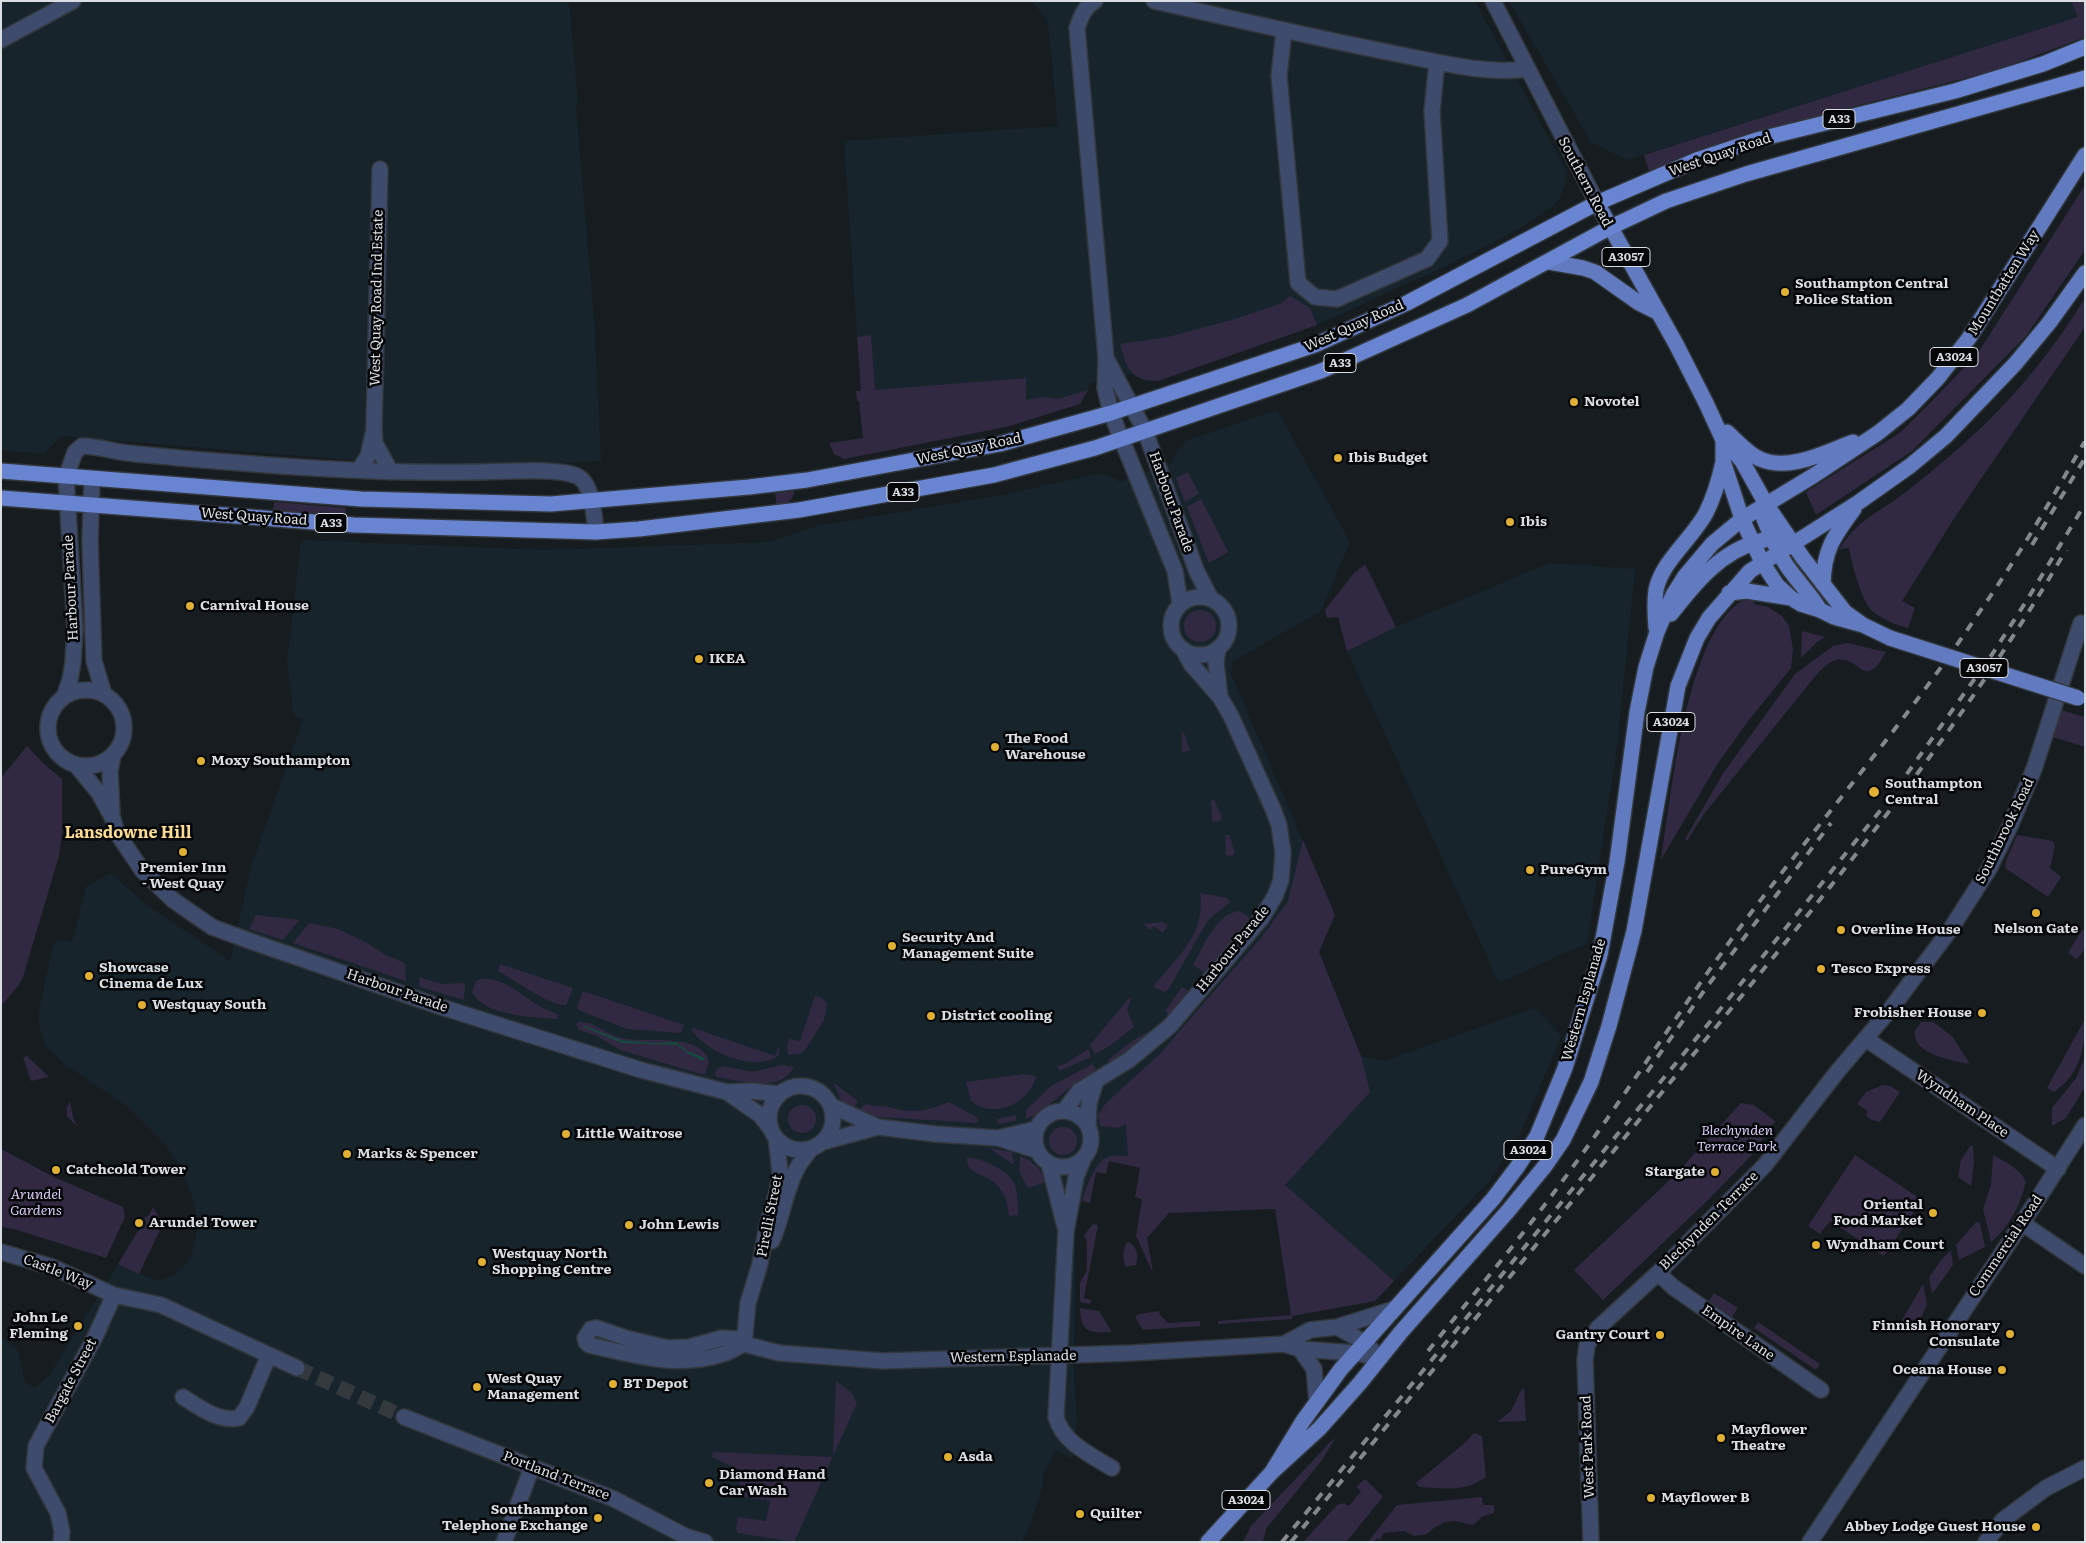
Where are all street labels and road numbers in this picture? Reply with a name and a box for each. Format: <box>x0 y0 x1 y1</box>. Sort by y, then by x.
road number: A33 <box>1823 110 1855 128</box>
street label: West Quay Road <box>1667 130 1773 180</box>
street label: Southern Road <box>1554 134 1616 230</box>
street label: West Quay Road Ind Estate <box>367 210 387 386</box>
street label: Mountbatten Way <box>1965 227 2043 339</box>
road number: A3057 <box>1602 248 1650 266</box>
street label: West Quay Road <box>1302 297 1406 355</box>
road number: A3024 <box>1930 348 1978 367</box>
road number: A33 <box>1324 353 1356 372</box>
street label: West Quay Road <box>915 430 1023 468</box>
street label: Harbour Parade <box>1145 449 1197 555</box>
road number: A33 <box>887 482 919 502</box>
street label: West Quay Road <box>200 505 308 529</box>
road number: A33 <box>315 514 347 532</box>
street label: Harbour Parade <box>60 535 82 641</box>
road number: A3057 <box>1960 658 2008 678</box>
road number: A3024 <box>1647 712 1695 732</box>
street label: Southbrook Road <box>1972 775 2038 887</box>
street label: Harbour Parade <box>1193 903 1273 995</box>
street label: Western Esplanade <box>1558 937 1610 1063</box>
street label: Harbour Parade <box>344 966 450 1016</box>
street label: Wyndham Place <box>1912 1067 2012 1141</box>
road number: A3024 <box>1504 1140 1552 1160</box>
street label: Blechynden Terrace <box>1656 1168 1762 1274</box>
street label: Pirelli Street <box>754 1173 786 1259</box>
street label: Commercial Road <box>1966 1192 2046 1300</box>
street label: Castle Way <box>21 1251 95 1293</box>
street label: Empire Lane <box>1698 1302 1778 1364</box>
street label: Bargate Street <box>42 1336 100 1426</box>
street label: Western Esplanade <box>949 1347 1077 1367</box>
street label: West Park Road <box>1578 1395 1598 1499</box>
street label: Portland Terrace <box>500 1448 612 1504</box>
road number: A3024 <box>1222 1490 1270 1510</box>

